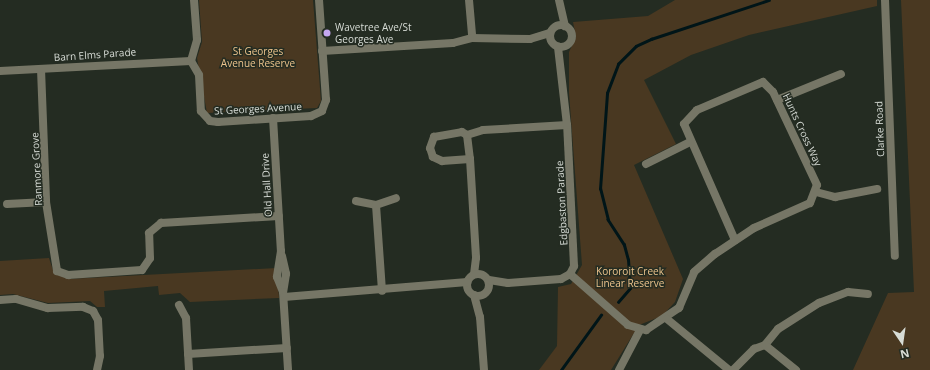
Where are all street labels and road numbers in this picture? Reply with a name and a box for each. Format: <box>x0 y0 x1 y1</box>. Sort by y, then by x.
street label: Barn Elms Parade <box>53 46 137 64</box>
street label: Hunts Cross Way <box>780 92 824 168</box>
street label: St Georges Avenue <box>214 101 302 117</box>
street label: Clarke Road <box>873 101 887 157</box>
street label: Ranmore Grove <box>29 132 45 206</box>
street label: Old Hall Drive <box>259 153 275 217</box>
street label: Edgbaston Parade <box>554 160 570 246</box>

